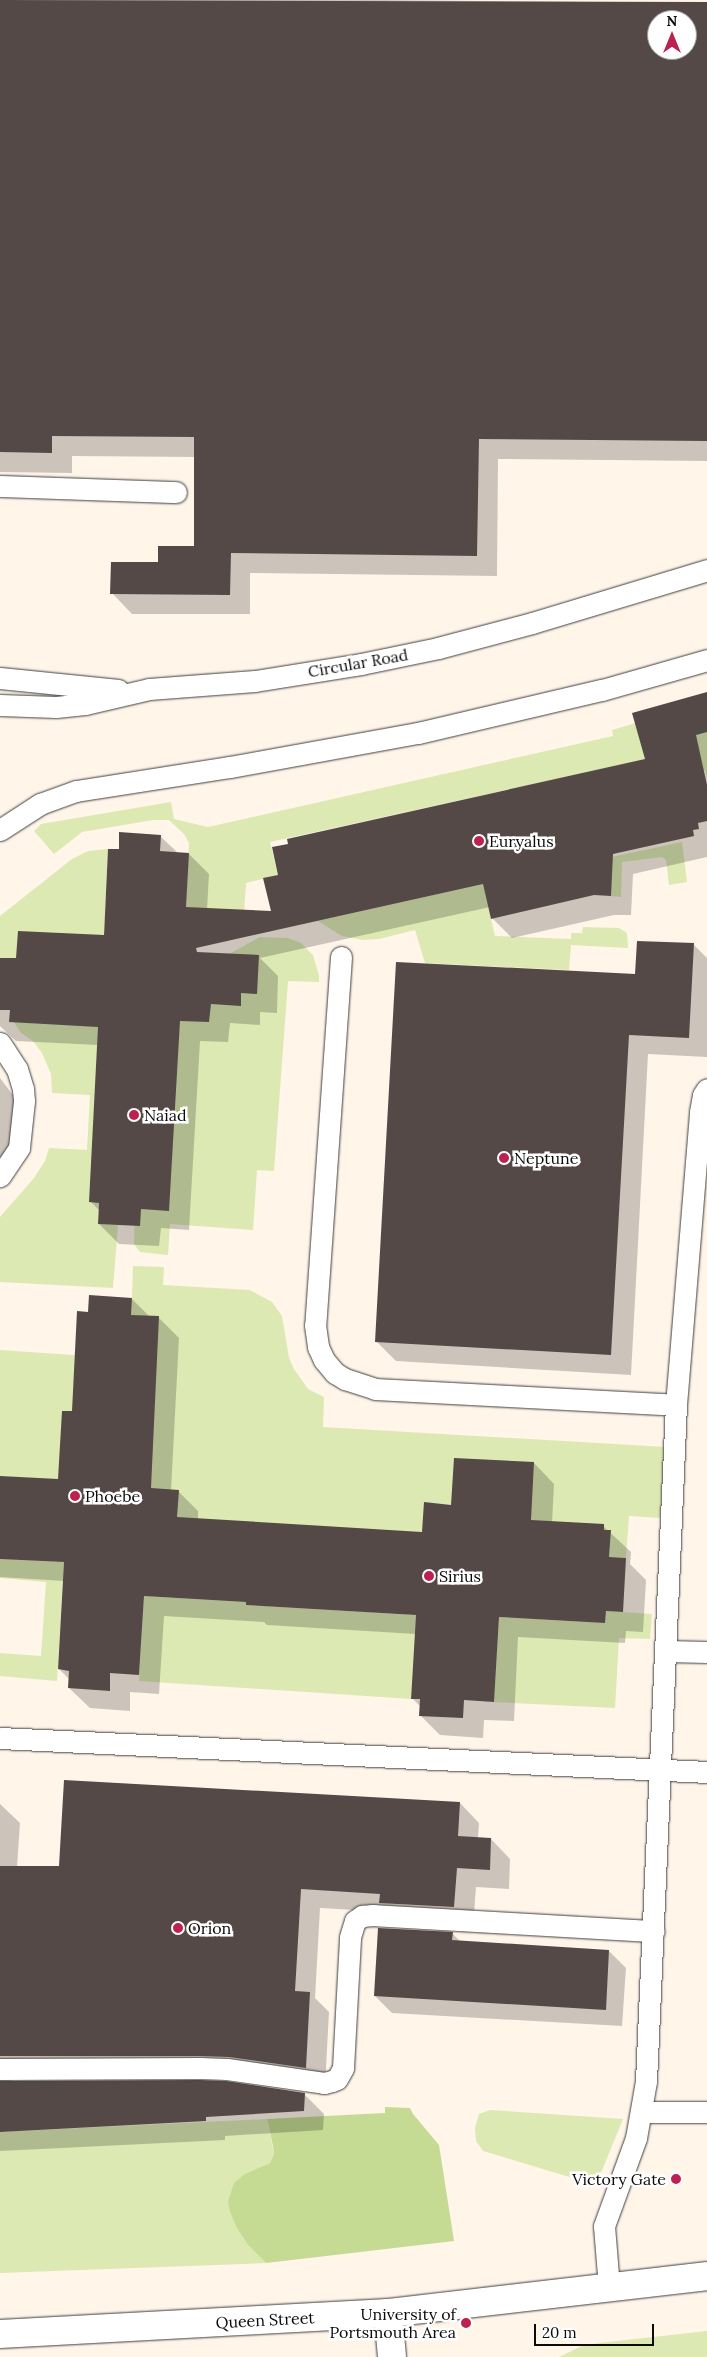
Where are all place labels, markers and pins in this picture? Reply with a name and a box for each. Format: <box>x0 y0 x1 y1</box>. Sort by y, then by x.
place label: Euryalus <box>489 831 554 851</box>
marker: Euryalus <box>473 835 485 847</box>
place label: Naiad <box>144 1105 187 1125</box>
marker: Naiad <box>128 1109 140 1121</box>
place label: Neptune <box>514 1148 578 1168</box>
marker: Neptune <box>498 1152 510 1164</box>
place label: Phoebe <box>85 1486 140 1506</box>
marker: Phoebe <box>69 1490 81 1502</box>
place label: Sirius <box>439 1566 481 1586</box>
marker: Sirius <box>423 1570 435 1582</box>
place label: Orion <box>188 1918 231 1938</box>
marker: Orion <box>172 1922 184 1934</box>
place label: Victory Gate <box>572 2169 666 2189</box>
marker: Victory Gate <box>670 2173 682 2185</box>
place label: University of Portsmouth Area <box>330 2304 456 2342</box>
marker: University of Portsmouth Area <box>460 2317 472 2329</box>

